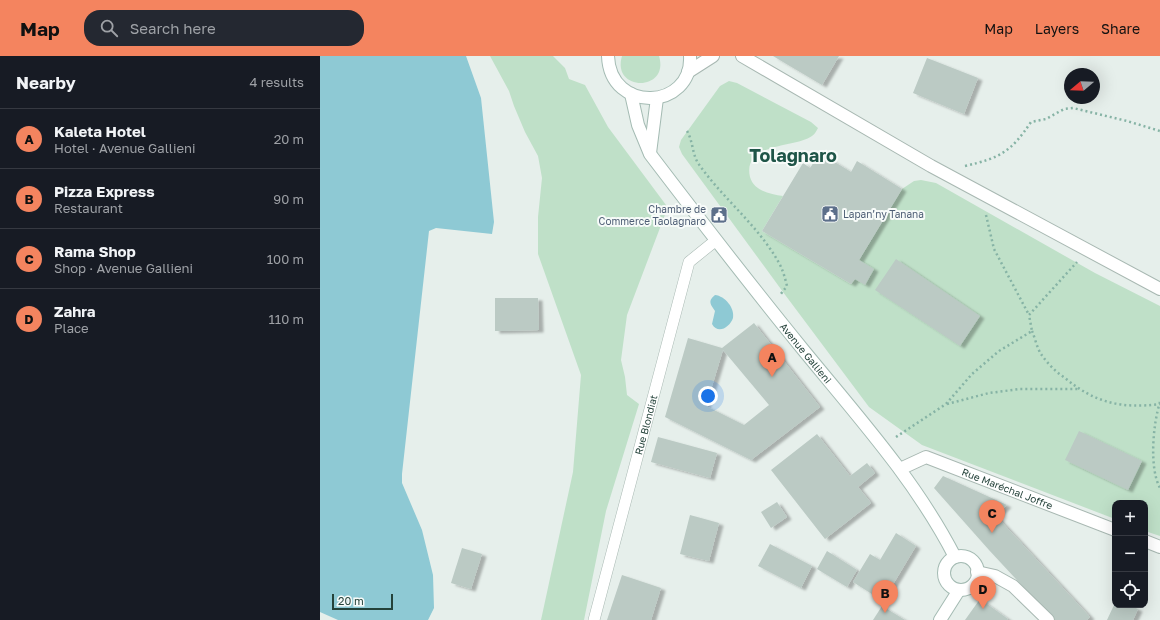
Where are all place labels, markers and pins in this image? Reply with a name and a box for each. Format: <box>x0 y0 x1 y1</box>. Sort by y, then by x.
place label: Chambre de Commerce Taolagnaro <box>599 203 706 227</box>
public building icon: Lapan’ny Tanana <box>820 204 840 224</box>
public building icon: Chambre de Commerce Taolagnaro <box>709 205 729 225</box>
place label: Lapan’ny Tanana <box>843 208 924 220</box>
pin: A <box>759 344 785 377</box>
pin: C <box>979 500 1005 533</box>
pin: D <box>970 576 996 609</box>
pin: B <box>872 580 898 613</box>

